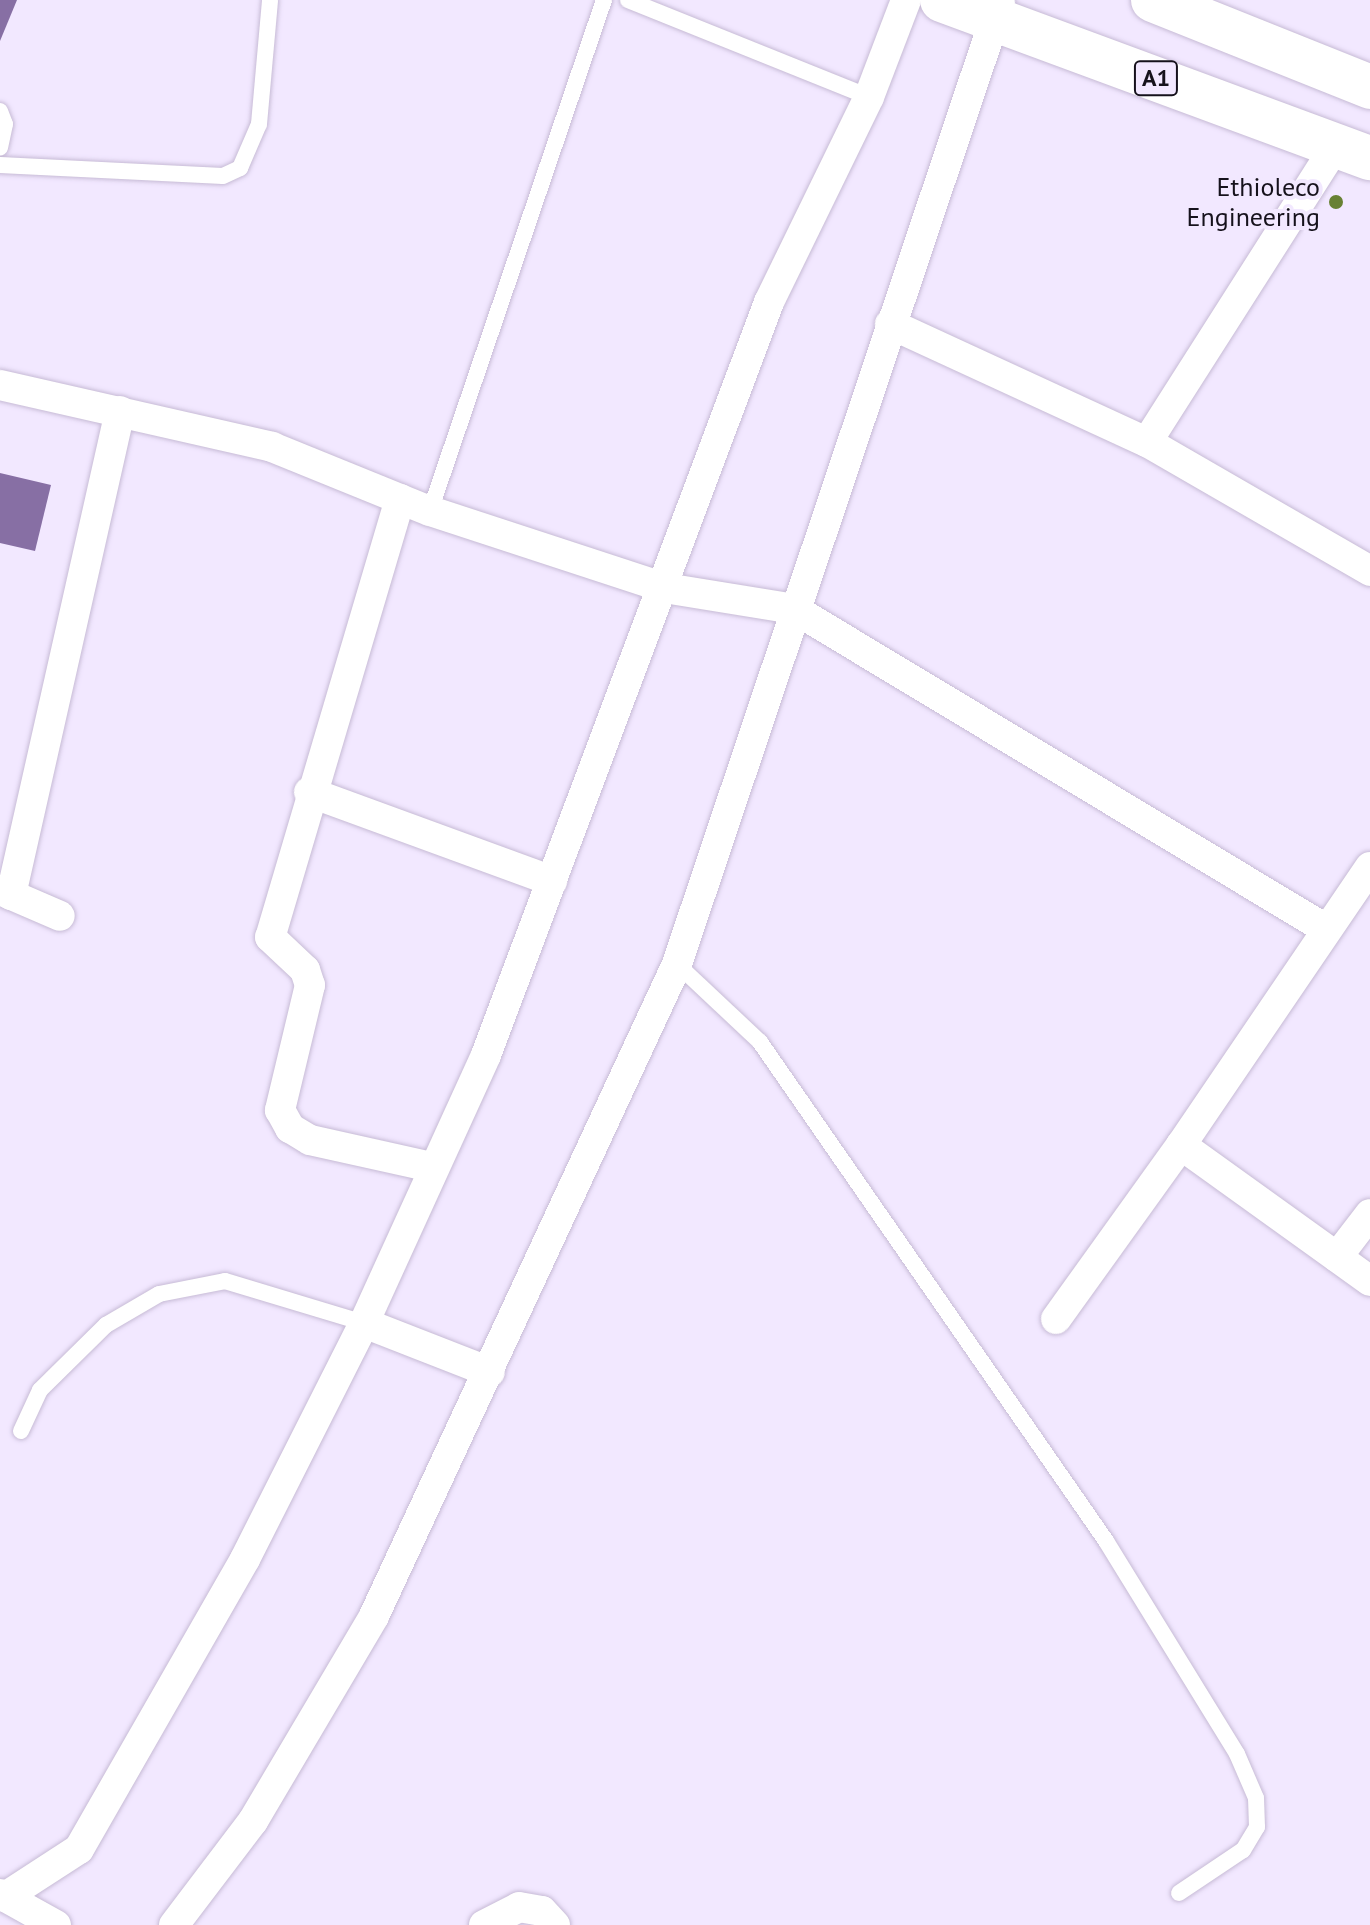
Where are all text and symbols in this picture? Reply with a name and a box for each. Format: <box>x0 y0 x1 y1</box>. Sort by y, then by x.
road number: A1 <box>1132 58 1180 98</box>
place label: Ethioleco Engineering <box>1187 171 1320 232</box>
marker: Ethioleco Engineering <box>1327 193 1345 211</box>

